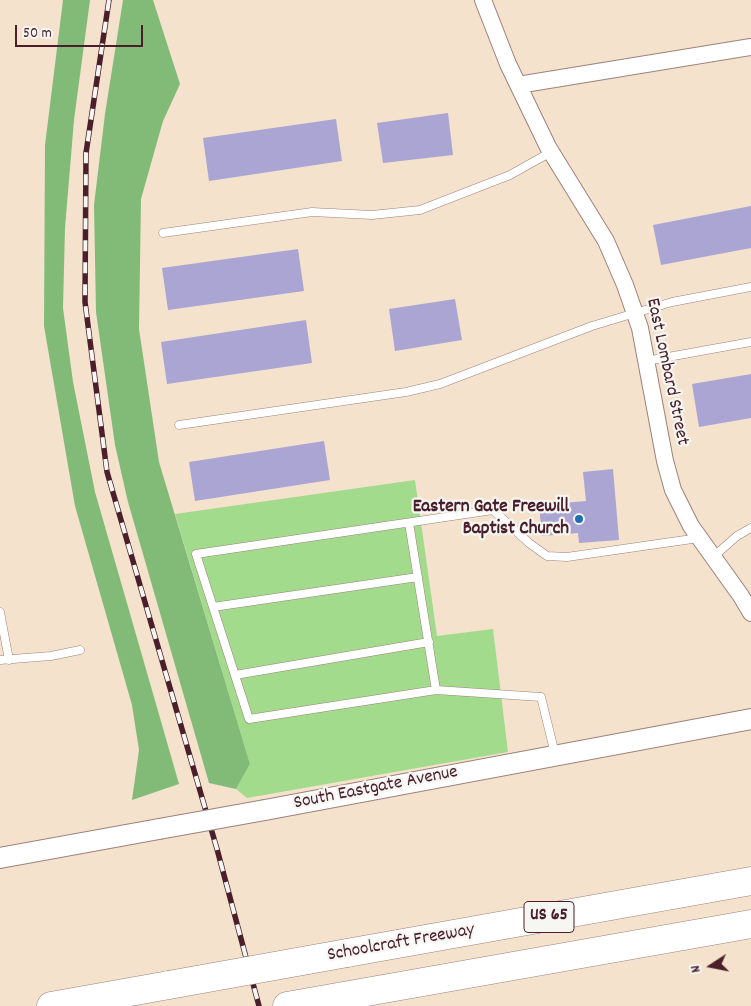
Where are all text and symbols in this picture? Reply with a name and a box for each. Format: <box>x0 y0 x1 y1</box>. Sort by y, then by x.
scale bar <box>18 15 145 47</box>
text: 50 m <box>23 23 52 45</box>
street label: East Lombard Street <box>639 296 693 448</box>
place label: Eastern Gate Freewill Baptist Church <box>413 497 569 541</box>
marker: Eastern Gate Freewill Baptist Church <box>573 513 585 525</box>
street label: South Eastgate Avenue <box>292 762 460 816</box>
road number: US 65 <box>524 902 574 932</box>
street label: Schoolcraft Freeway <box>326 920 476 968</box>
north arrow <box>686 941 736 991</box>
text: N <box>686 964 707 974</box>

